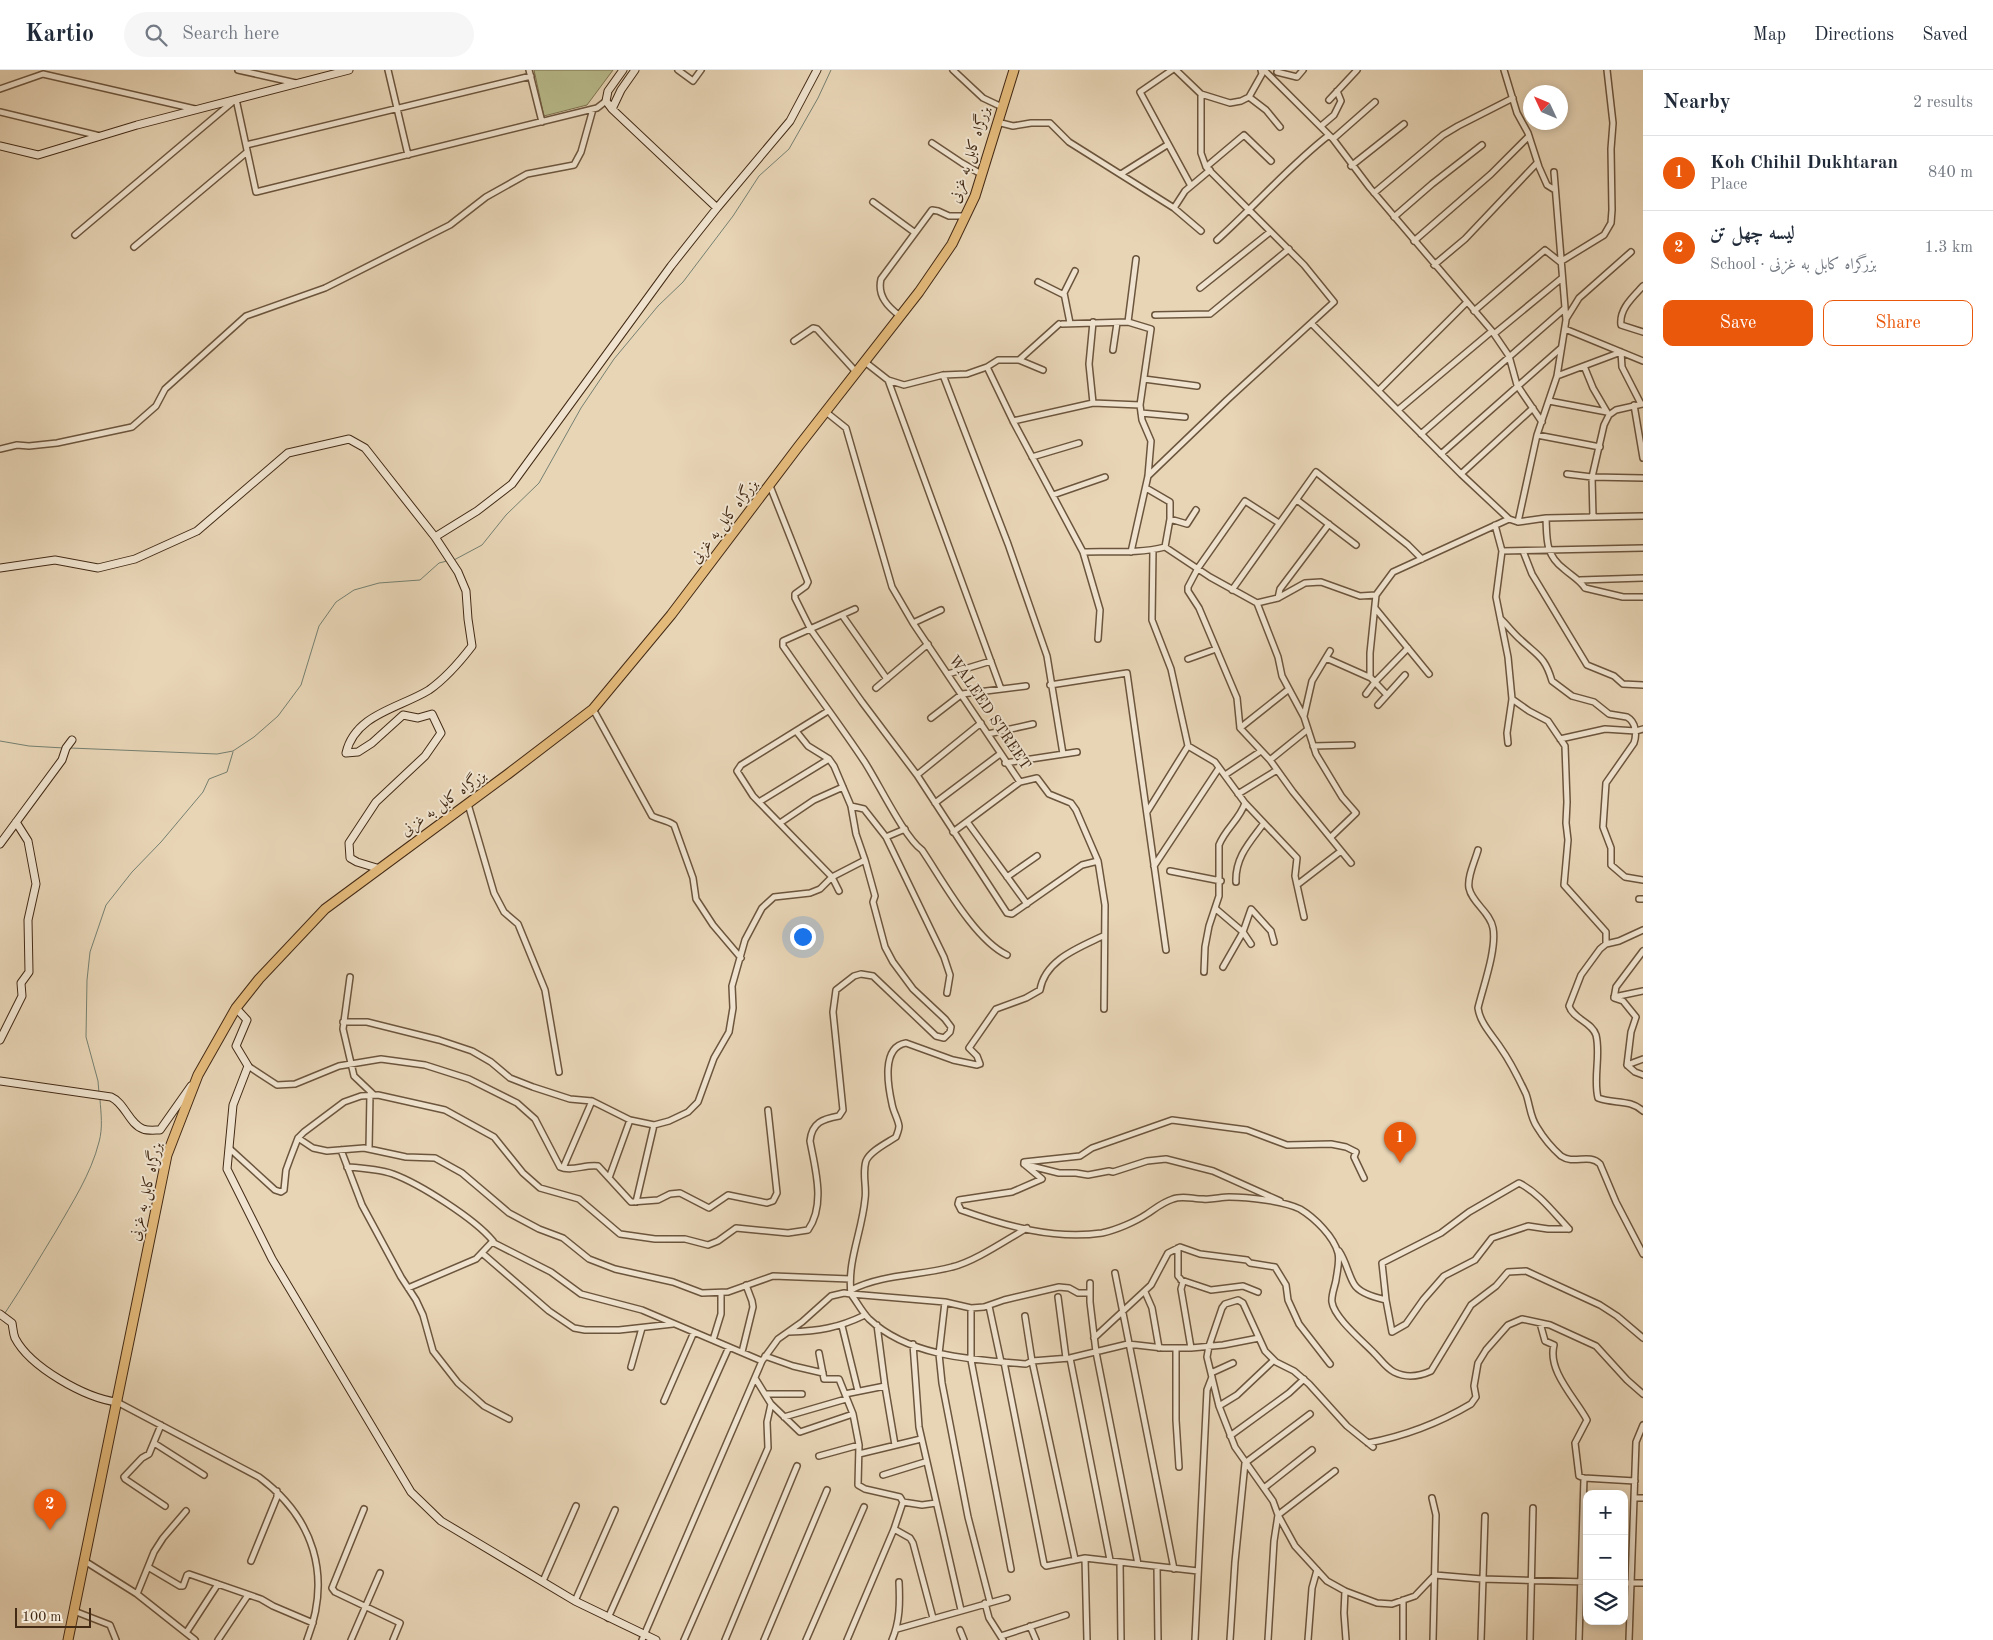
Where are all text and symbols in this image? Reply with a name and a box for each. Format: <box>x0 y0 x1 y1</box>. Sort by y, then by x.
search box <box>124 12 474 57</box>
icon: search <box>142 21 170 49</box>
text: Kartio <box>25 23 94 47</box>
text: Search here <box>182 25 279 44</box>
text: Map <box>1753 26 1786 44</box>
text: Directions <box>1814 26 1894 44</box>
text: Saved <box>1922 26 1968 44</box>
north arrow <box>1523 85 1568 130</box>
text: Nearby <box>1663 92 1731 113</box>
text: 2 results <box>1913 95 1973 111</box>
street label: بزرگراه کابل به غزنی <box>945 103 996 206</box>
text: Koh Chihil Dukhtaran <box>1710 154 1898 173</box>
text: 1 <box>1674 165 1684 181</box>
text: 840 m <box>1928 165 1973 181</box>
text: Place <box>1710 177 1747 193</box>
text: لیسه چهل تن <box>1710 225 1795 244</box>
text: 2 <box>1674 240 1684 256</box>
text: 1.3 km <box>1924 240 1973 256</box>
text: School · بزرگراه کابل به غزنی <box>1710 257 1877 273</box>
button: Save <box>1663 300 1813 346</box>
button: Share <box>1823 300 1973 346</box>
street label: بزرگراه کابل به غزنی <box>686 475 763 568</box>
street label: WALEED STREET <box>945 653 1033 773</box>
street label: بزرگراه کابل به غزنی <box>397 765 491 841</box>
your location <box>790 924 816 950</box>
pin: 1 <box>1384 1122 1416 1163</box>
street label: بزرگراه کابل به غزنی <box>124 1140 168 1243</box>
pin: 2 <box>34 1489 66 1530</box>
map controls <box>1583 1490 1628 1625</box>
button: + <box>1583 1490 1628 1535</box>
button: − <box>1583 1535 1628 1580</box>
button: layers <box>1583 1580 1628 1625</box>
scale bar <box>15 1605 91 1628</box>
text: 100 m <box>22 1610 61 1624</box>

